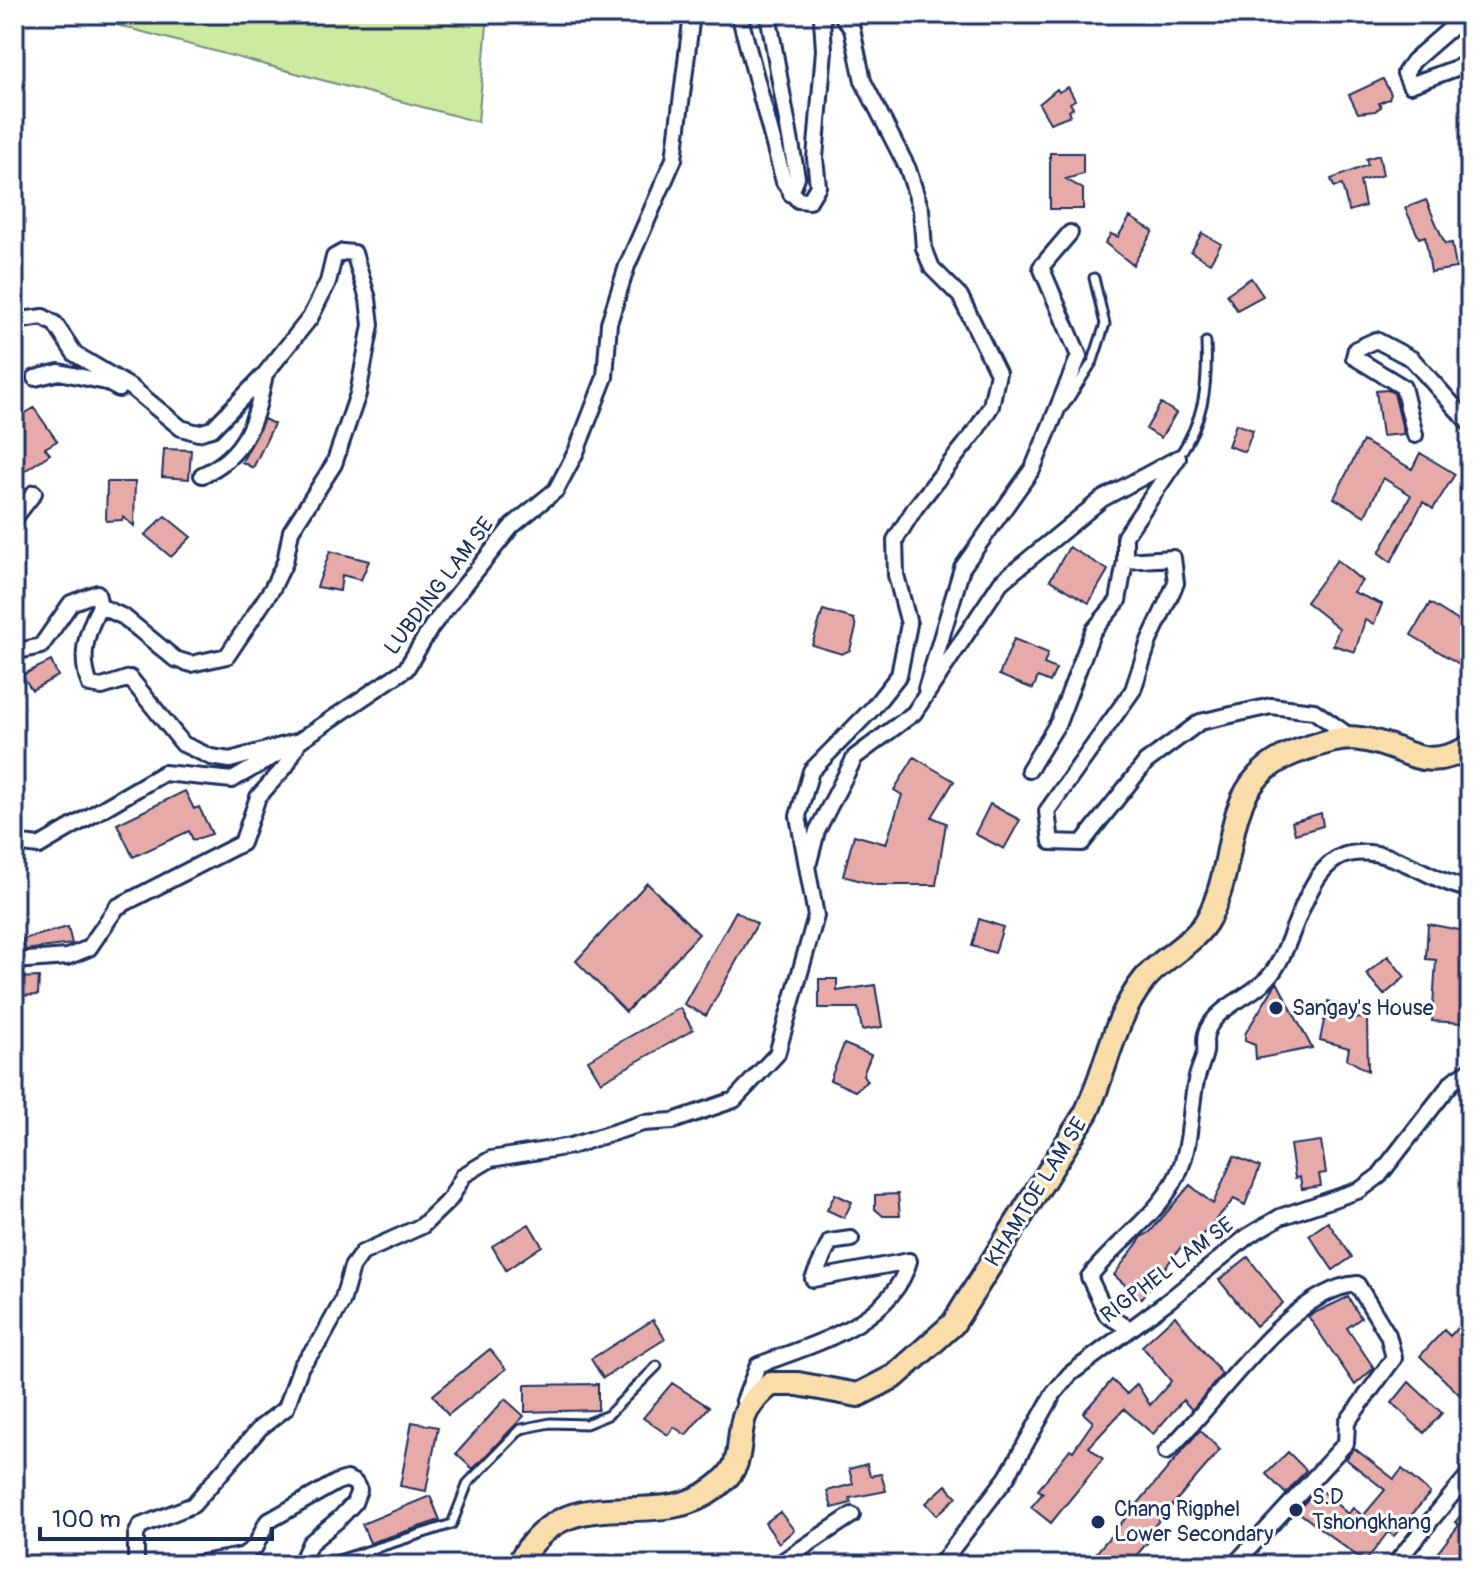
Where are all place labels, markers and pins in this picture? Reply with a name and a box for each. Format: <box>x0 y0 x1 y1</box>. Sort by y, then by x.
place label: Sangay's House <box>1292 994 1434 1022</box>
marker: Sangay's House <box>1267 999 1285 1017</box>
place label: S.D Tshongkhang <box>1312 1483 1431 1536</box>
place label: Chang Rigphel Lower Secondary <box>1114 1495 1273 1548</box>
marker: S.D Tshongkhang <box>1287 1501 1305 1519</box>
marker: Chang Rigphel Lower Secondary <box>1089 1513 1107 1531</box>

